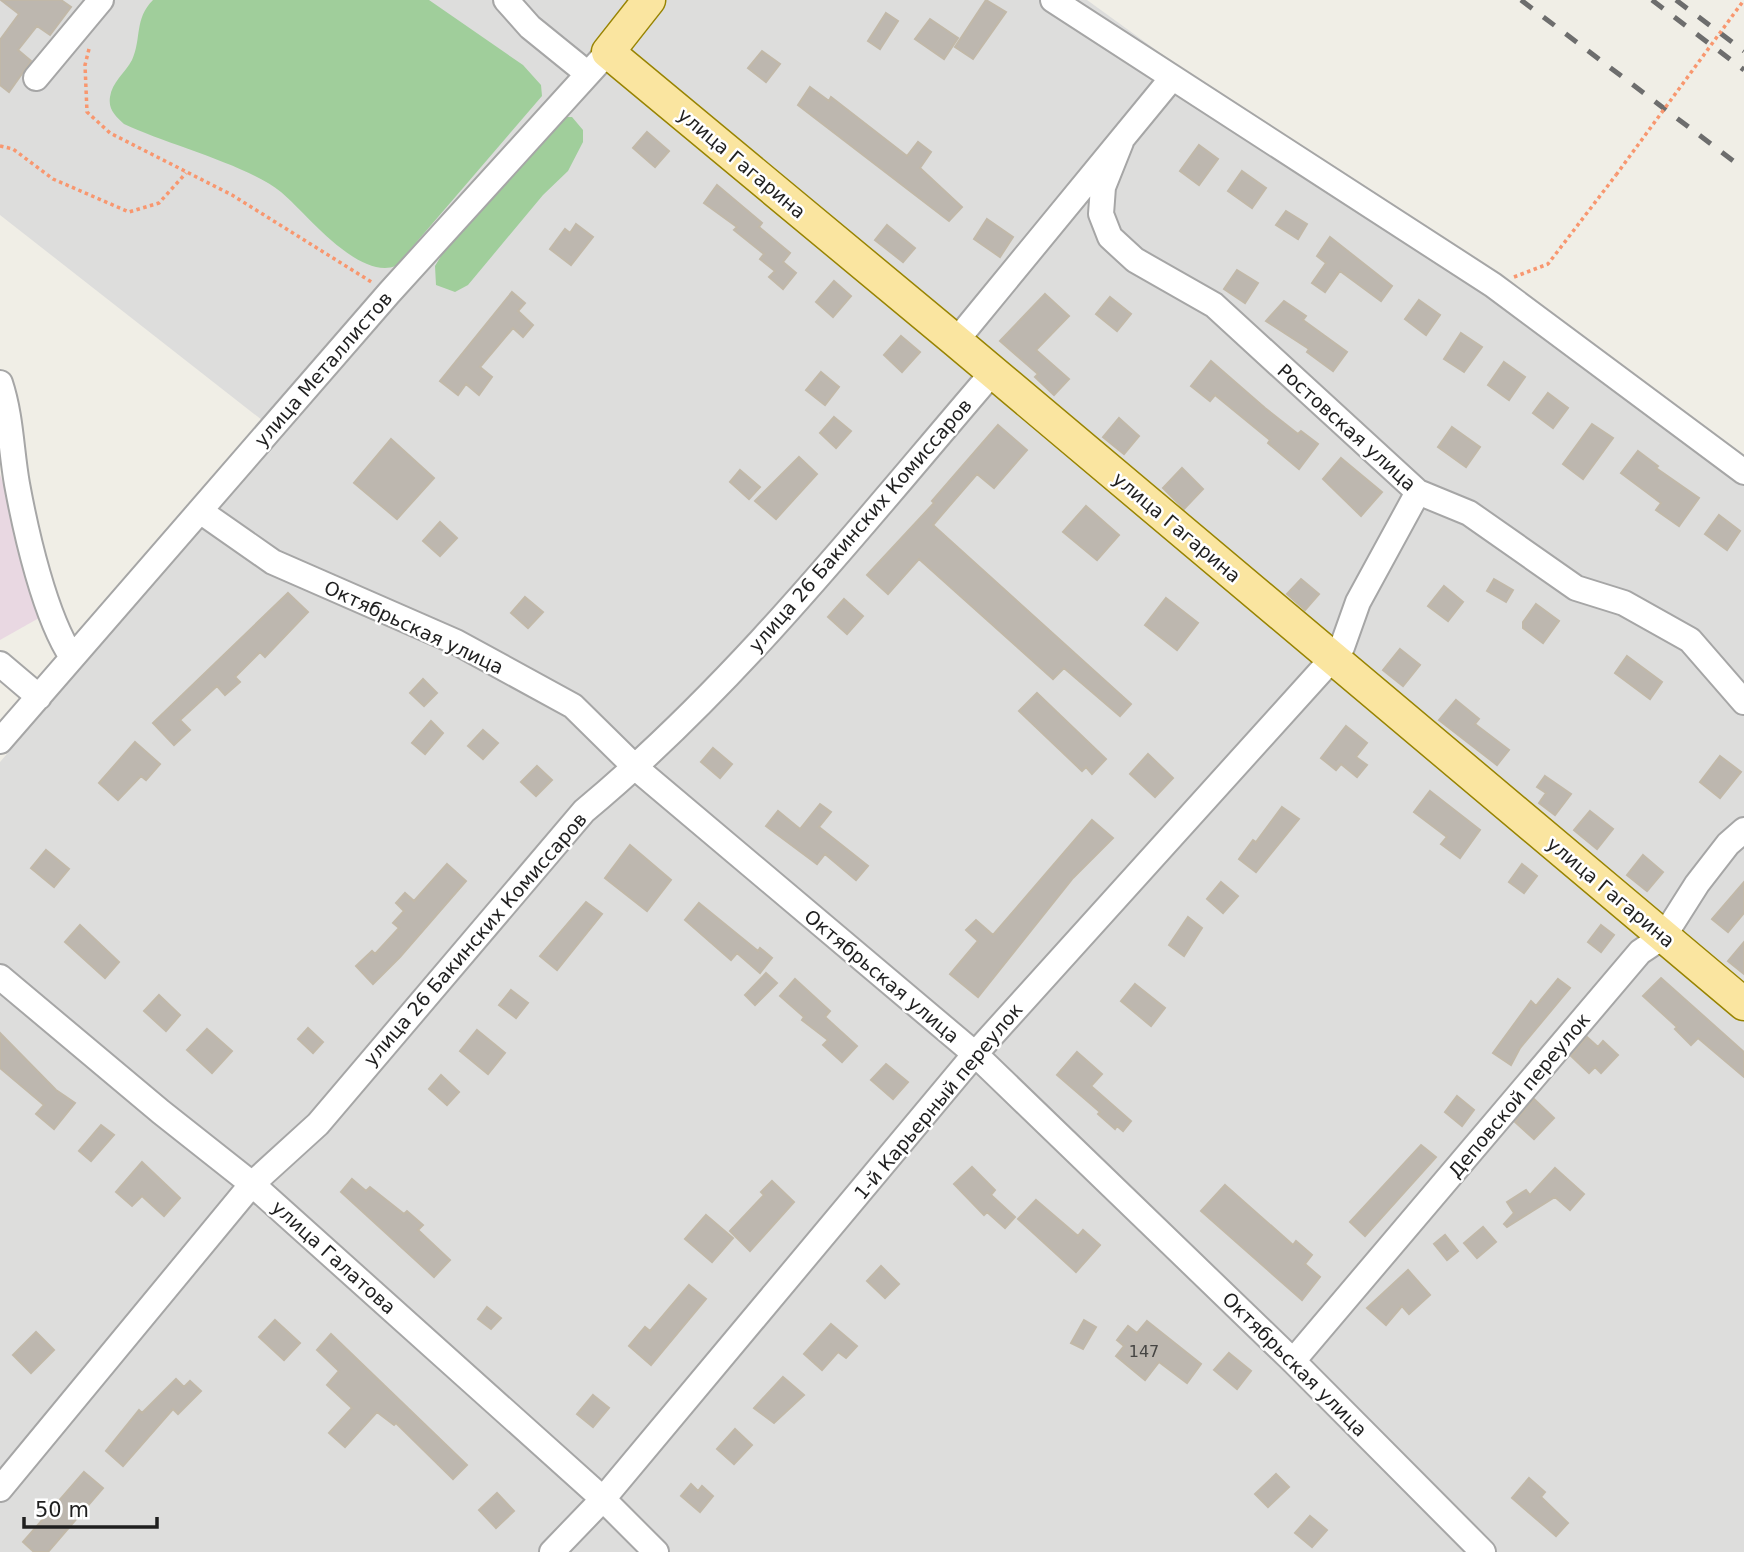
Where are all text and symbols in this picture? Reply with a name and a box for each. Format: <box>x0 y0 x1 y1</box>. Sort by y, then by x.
street label: улица Гагарина <box>674 103 810 223</box>
street label: улица Металлистов <box>250 287 396 451</box>
street label: Ростовская улица <box>1273 359 1421 495</box>
street label: улица 26 Бакинских Комиссаров <box>744 394 976 656</box>
street label: улица Гагарина <box>1109 467 1245 587</box>
street label: Октябрьская улица <box>321 576 507 678</box>
street label: улица 26 Бакинских Комиссаров <box>359 808 591 1070</box>
street label: улица Гагарина <box>1543 832 1679 952</box>
street label: Октябрьская улица <box>800 905 964 1047</box>
street label: 1-й Карьерный переулок <box>849 998 1027 1204</box>
street label: Деповской переулок <box>1444 1008 1594 1182</box>
street label: улица Галатова <box>268 1196 400 1318</box>
street label: Октябрьская улица <box>1218 1287 1372 1441</box>
house number: 147 <box>1129 1342 1159 1361</box>
scale bar <box>24 1486 158 1530</box>
text: 50 m <box>35 1498 89 1522</box>

